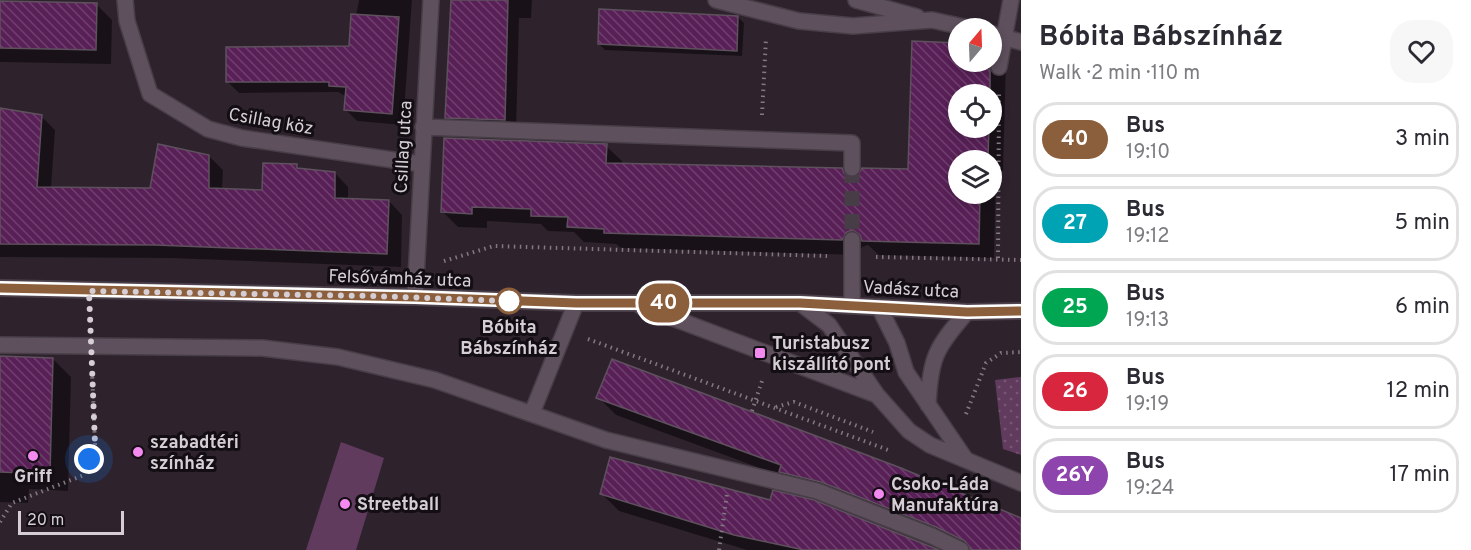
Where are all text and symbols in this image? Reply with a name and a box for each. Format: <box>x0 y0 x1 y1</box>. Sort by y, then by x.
north arrow <box>948 18 1002 72</box>
map controls <box>948 18 1002 204</box>
text: Bóbita Bábszínház <box>1039 20 1283 56</box>
button: heart <box>1390 20 1453 83</box>
text: Walk · 2 min · 110 m <box>1039 61 1200 87</box>
button: locate <box>948 84 1002 138</box>
street label: Csillag utca <box>391 100 418 194</box>
street label: Csillag köz <box>226 104 315 141</box>
text: Bus <box>1126 113 1165 140</box>
text: 40 <box>1061 126 1089 153</box>
text: 3 min <box>1395 126 1450 153</box>
text: 19:10 <box>1126 140 1170 166</box>
button: layers <box>948 150 1002 204</box>
text: Bus <box>1126 197 1165 224</box>
text: 27 <box>1063 210 1087 237</box>
text: 5 min <box>1395 210 1450 237</box>
text: 19:12 <box>1126 224 1170 250</box>
street label: Felsővámház utca <box>328 266 472 293</box>
street label: Vadász utca <box>862 276 960 305</box>
text: Bus <box>1126 281 1165 308</box>
line badge: 40 <box>637 284 691 322</box>
marker: Bóbita Bábszínház <box>496 288 522 314</box>
text: 40 <box>650 290 678 317</box>
text: 25 <box>1062 294 1088 321</box>
text: 6 min <box>1395 294 1450 321</box>
text: 19:13 <box>1126 308 1169 334</box>
place label: Bóbita Bábszínház <box>460 317 558 361</box>
place label: Turistabusz kiszállító pont <box>772 333 891 377</box>
marker: Turistabusz kiszállító pont <box>753 346 767 360</box>
text: Bus <box>1126 365 1165 392</box>
text: 26 <box>1062 378 1088 405</box>
text: 12 min <box>1387 378 1450 405</box>
text: 19:19 <box>1126 392 1169 418</box>
place label: szabadtéri színház <box>150 432 239 476</box>
your location <box>74 444 104 474</box>
marker: szabadtéri színház <box>131 445 145 459</box>
marker: Griff <box>26 449 40 463</box>
text: Bus <box>1126 449 1165 476</box>
text: 26Y <box>1055 462 1095 489</box>
text: 17 min <box>1390 462 1450 489</box>
place label: Griff <box>14 466 52 489</box>
place label: Csoko-Láda Manufaktúra <box>891 474 999 518</box>
text: 19:24 <box>1126 476 1174 502</box>
marker: Csoko-Láda Manufaktúra <box>872 487 886 501</box>
place label: Streetball <box>357 494 439 517</box>
marker: Streetball <box>338 497 352 511</box>
scale bar <box>18 508 124 536</box>
text: 20 m <box>27 511 64 531</box>

